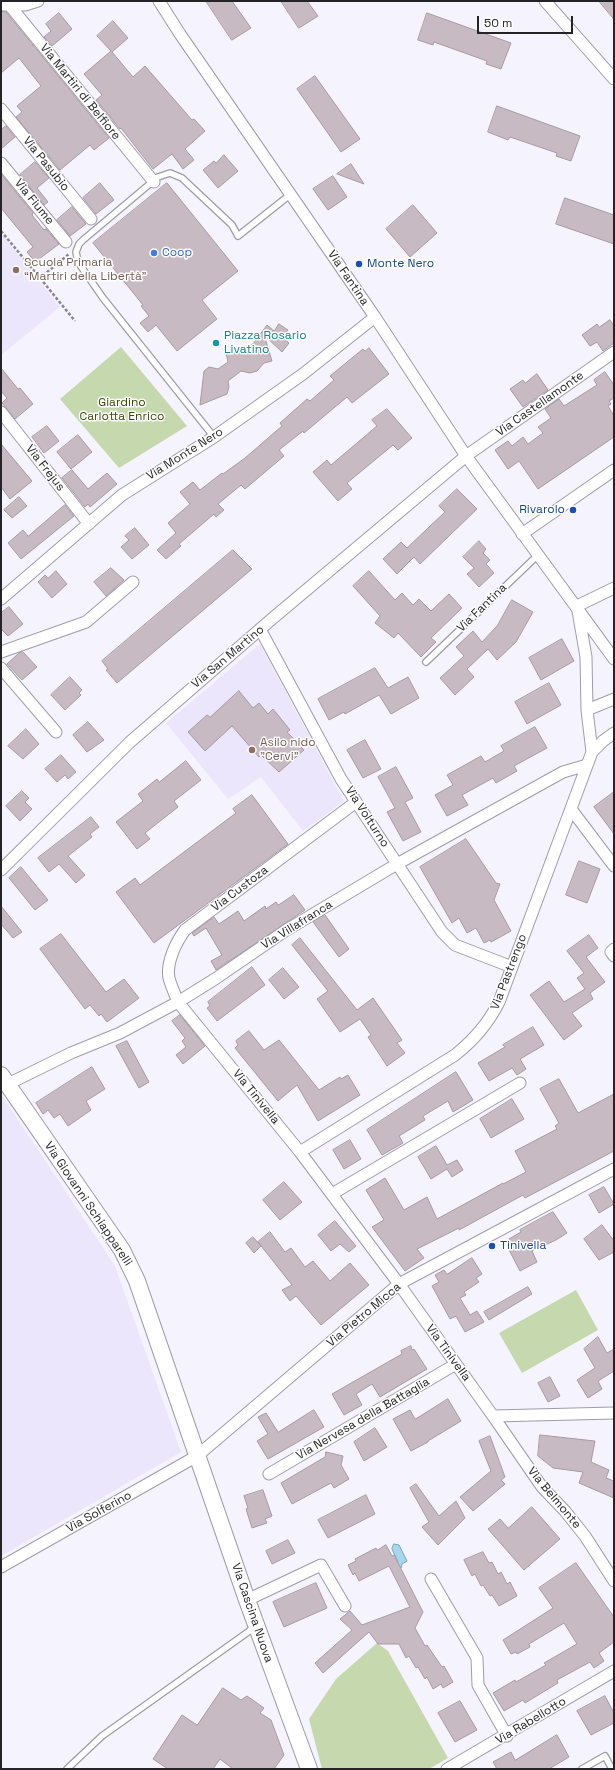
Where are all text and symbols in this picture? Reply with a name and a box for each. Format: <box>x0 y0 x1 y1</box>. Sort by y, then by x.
scale bar <box>479 8 575 34</box>
text: 50 m <box>484 15 512 31</box>
street label: Via Martiri di Belfiore <box>37 41 123 143</box>
street label: Via Pasubio <box>20 134 72 194</box>
street label: Via Fiume <box>11 176 57 228</box>
place label: Coop <box>162 246 192 260</box>
marker: Coop <box>149 248 159 258</box>
street label: Via Fantina <box>324 248 372 308</box>
place label: Scuola Primaria “Martiri della Libertà” <box>24 256 147 284</box>
place label: Monte Nero <box>367 257 434 271</box>
marker: Monte Nero <box>354 259 364 269</box>
marker: Scuola Primaria “Martiri della Libertà” <box>11 265 21 275</box>
place label: Piazza Rosario Livatino <box>224 329 307 357</box>
marker: Piazza Rosario Livatino <box>211 338 221 348</box>
street label: Via Castellamonte <box>493 368 587 440</box>
park label: Giardino Carlotta Enrico <box>79 396 165 424</box>
street label: Via Monte Nero <box>144 425 226 483</box>
street label: Via Frejus <box>22 442 68 494</box>
place label: Rivarolo <box>519 503 565 517</box>
marker: Rivarolo <box>568 505 578 515</box>
street label: Via Fantina <box>454 581 510 635</box>
street label: Via San Martino <box>189 623 267 691</box>
place label: Asilo nido "Cervi" <box>260 736 316 764</box>
marker: Asilo nido "Cervi" <box>247 745 257 755</box>
street label: Via Volturno <box>342 784 392 850</box>
street label: Via Custoza <box>209 863 271 915</box>
street label: Via Villafranca <box>259 897 335 953</box>
street label: Via Pastrengo <box>488 932 530 1012</box>
street label: Via Tinivella <box>229 1067 283 1127</box>
street label: Via Giovanni Schiapparelli <box>41 1139 135 1269</box>
place label: Tinivella <box>500 1239 546 1253</box>
marker: Tinivella <box>487 1241 497 1251</box>
street label: Via Pietro Micca <box>324 1280 404 1350</box>
street label: Via Tinivella <box>423 1322 473 1384</box>
street label: Via Nervesa della Battaglia <box>294 1375 432 1463</box>
street label: Via Belmonte <box>524 1464 584 1532</box>
street label: Via Solferino <box>64 1488 134 1536</box>
street label: Via Cascina Nuova <box>228 1561 276 1665</box>
street label: Via Rabellotto <box>493 1694 569 1748</box>

